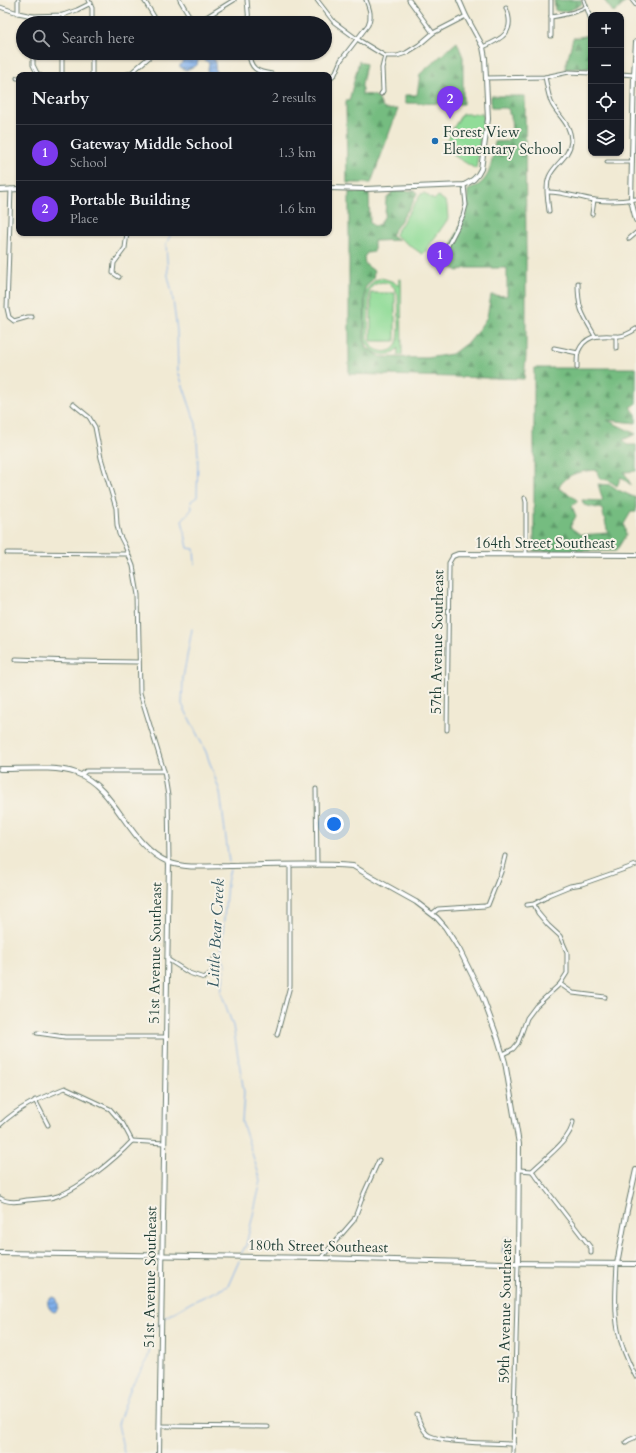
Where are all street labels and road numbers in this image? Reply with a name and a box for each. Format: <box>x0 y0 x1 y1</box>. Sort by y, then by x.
street label: 164th Street Southeast <box>475 533 615 553</box>
street label: 57th Avenue Southeast <box>426 569 448 715</box>
street label: 51st Avenue Southeast <box>144 882 166 1024</box>
street label: 51st Avenue Southeast <box>139 1206 161 1348</box>
street label: 180th Street Southeast <box>248 1235 388 1257</box>
street label: 59th Avenue Southeast <box>494 1238 516 1384</box>

